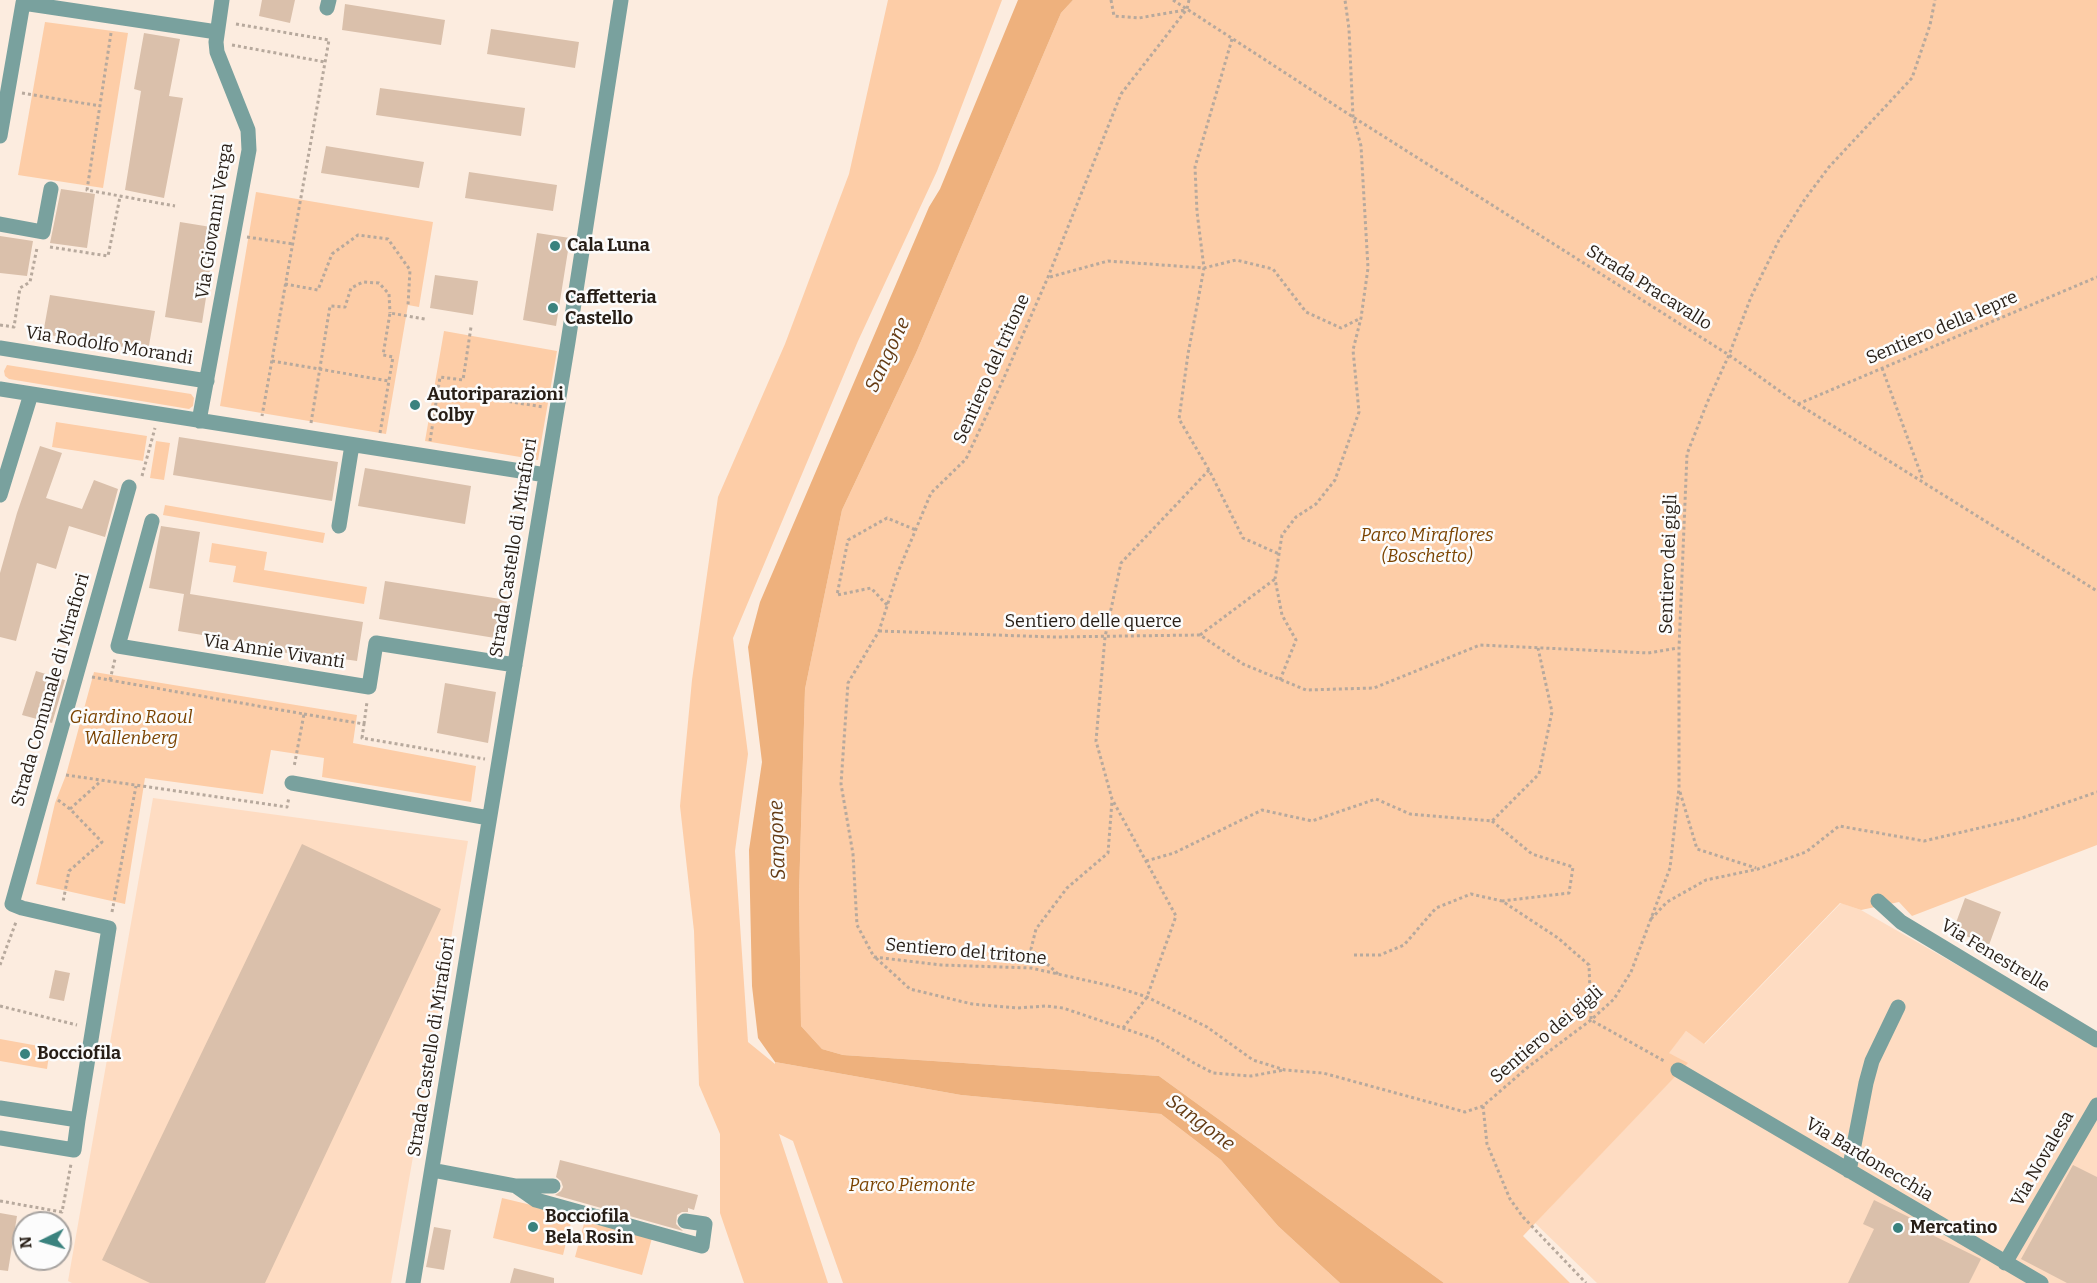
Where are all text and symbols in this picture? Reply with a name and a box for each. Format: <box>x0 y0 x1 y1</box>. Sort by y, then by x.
street label: Via Giovanni Verga <box>192 141 238 301</box>
place label: Cala Luna <box>567 235 650 257</box>
marker: Cala Luna <box>548 239 562 253</box>
street label: Strada Pracavallo <box>1582 241 1716 335</box>
street label: Sentiero della lepre <box>1863 286 2021 370</box>
place label: Caffetteria Castello <box>565 287 657 330</box>
street label: Sentiero del tritone <box>949 291 1035 447</box>
marker: Caffetteria Castello <box>546 301 560 315</box>
water label: Sangone <box>860 314 916 396</box>
street label: Via Rodolfo Morandi <box>24 322 194 370</box>
place label: Autoriparazioni Colby <box>427 384 564 426</box>
marker: Autoriparazioni Colby <box>408 398 422 412</box>
street label: Strada Castello di Mirafiori <box>486 437 542 659</box>
street label: Sentiero dei gigli <box>1656 494 1682 634</box>
park label: Parco Miraflores (Boschetto) <box>1361 525 1493 568</box>
street label: Strada Comunale di Mirafiori <box>7 571 95 809</box>
street label: Sentiero delle querce <box>1004 611 1182 633</box>
street label: Via Annie Vivanti <box>202 630 346 674</box>
park label: Giardino Raoul Wallenberg <box>69 707 193 750</box>
water label: Sangone <box>765 800 791 880</box>
street label: Via Fenestrelle <box>1937 915 2053 997</box>
street label: Sentiero del tritone <box>884 934 1048 970</box>
street label: Strada Castello di Mirafiori <box>404 936 460 1158</box>
street label: Sentiero dei gigli <box>1486 982 1608 1088</box>
place label: Bocciofila <box>37 1043 121 1065</box>
marker: Bocciofila <box>18 1047 32 1061</box>
water label: Sangone <box>1161 1089 1239 1157</box>
street label: Via Novalesa <box>2007 1107 2079 1211</box>
street label: Via Bardonecchia <box>1801 1113 1937 1207</box>
park label: Parco Piemonte <box>849 1175 975 1197</box>
place label: Bocciofila Bela Rosin <box>545 1206 633 1248</box>
north arrow <box>12 1211 72 1271</box>
place label: Mercatino <box>1910 1217 1998 1239</box>
marker: Bocciofila Bela Rosin <box>526 1220 540 1234</box>
marker: Mercatino <box>1891 1221 1905 1235</box>
text: N <box>16 1235 36 1249</box>

